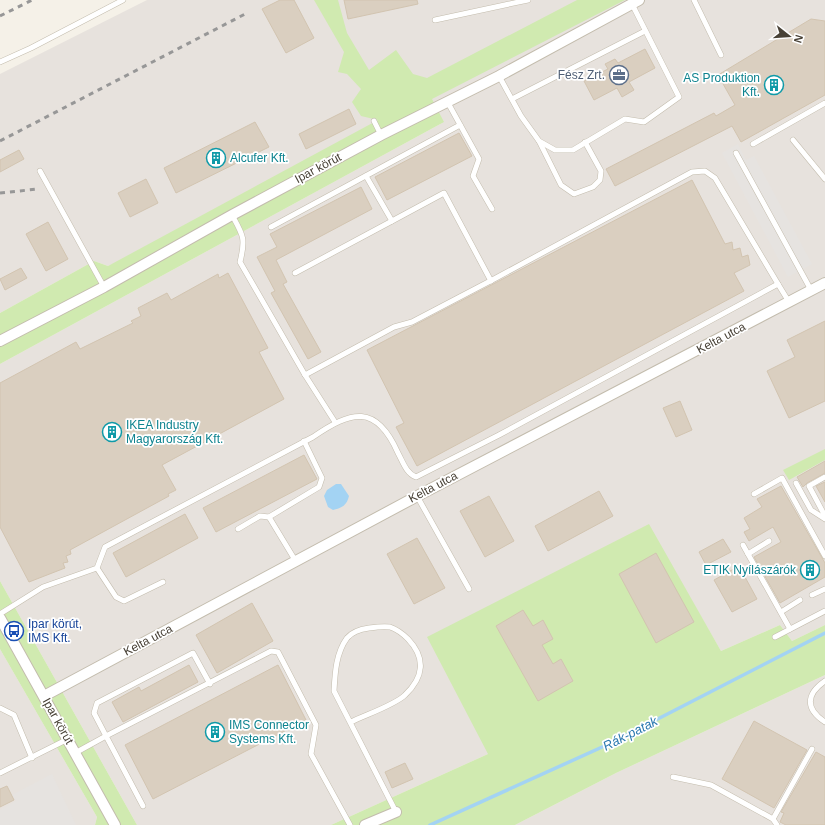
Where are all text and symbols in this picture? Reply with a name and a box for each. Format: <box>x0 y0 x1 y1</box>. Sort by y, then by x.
north arrow <box>769 16 809 56</box>
text: N <box>792 33 805 45</box>
office icon: Fész Zrt. <box>608 64 630 86</box>
place label: Fész Zrt. <box>558 68 605 82</box>
place label: AS Produktion Kft. <box>683 71 760 99</box>
building icon: AS Produktion Kft. <box>763 74 785 96</box>
building icon: Alcufer Kft. <box>205 147 227 169</box>
street label: Ipar körút <box>292 150 344 186</box>
place label: Alcufer Kft. <box>230 151 289 165</box>
street label: Kelta utca <box>694 319 748 357</box>
place label: IKEA Industry Magyarország Kft. <box>126 418 223 446</box>
building icon: IKEA Industry Magyarország Kft. <box>101 421 123 443</box>
street label: Kelta utca <box>406 468 460 506</box>
building icon: ETIK Nyílászárók <box>799 559 821 581</box>
place label: ETIK Nyílászárók <box>703 563 797 577</box>
place label: Ipar körút, IMS Kft. <box>28 617 82 645</box>
bus stop icon: Ipar körút, IMS Kft. <box>3 620 25 642</box>
street label: Kelta utca <box>121 621 175 659</box>
street label: Ipar körút <box>40 695 77 747</box>
water label: Rák-patak <box>600 713 661 754</box>
place label: IMS Connector Systems Kft. <box>229 718 309 746</box>
building icon: IMS Connector Systems Kft. <box>204 721 226 743</box>

